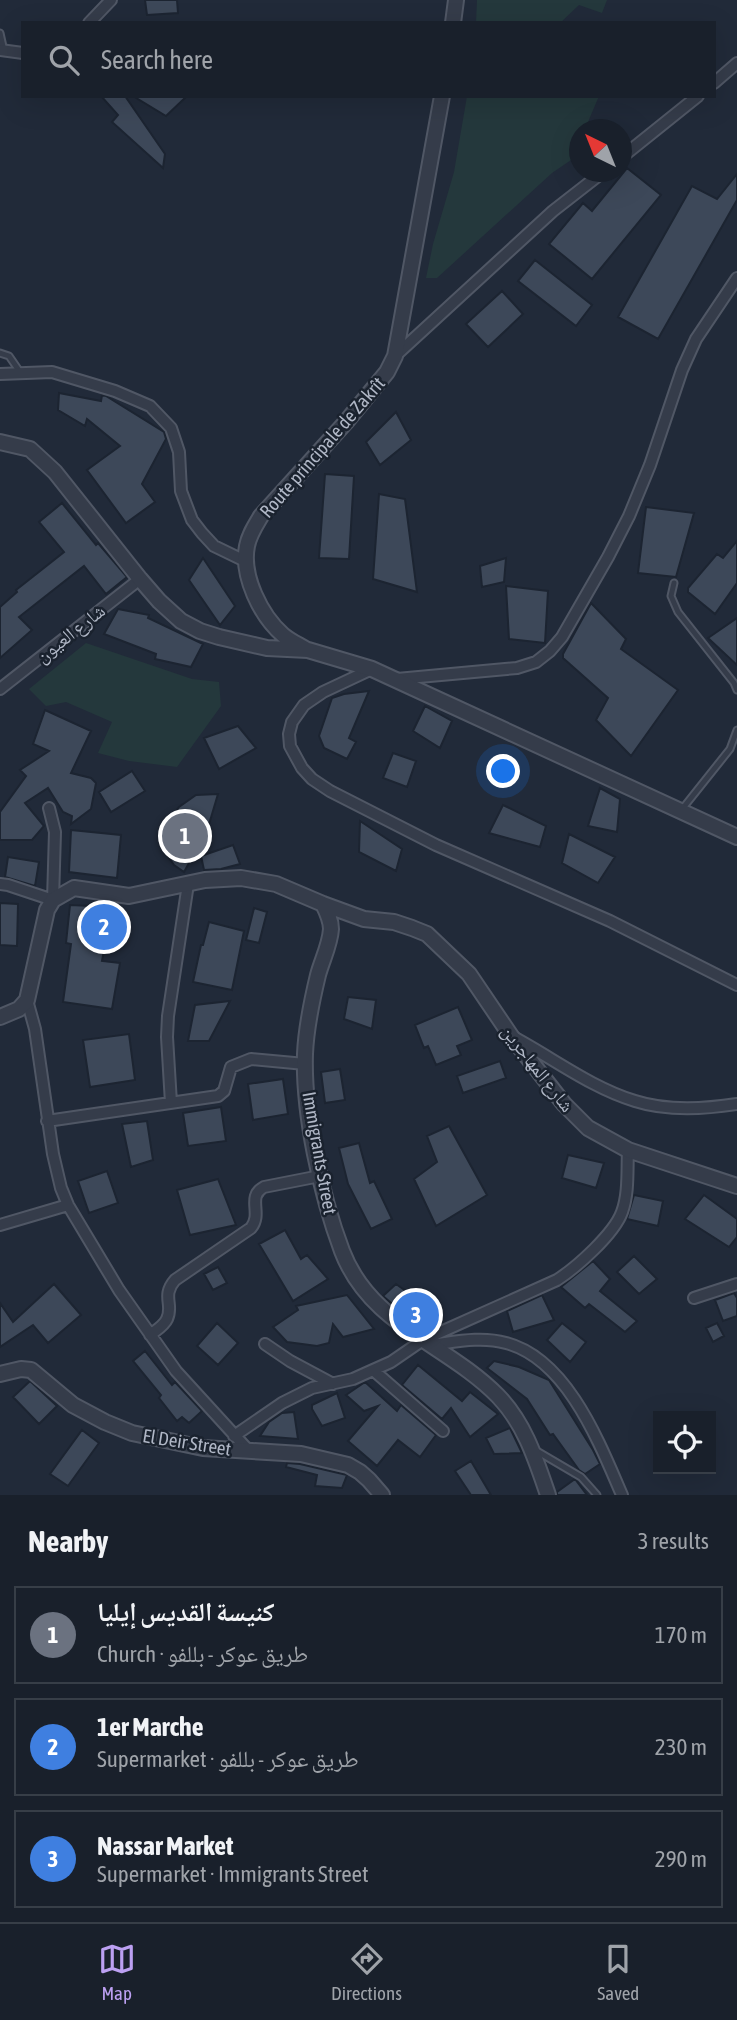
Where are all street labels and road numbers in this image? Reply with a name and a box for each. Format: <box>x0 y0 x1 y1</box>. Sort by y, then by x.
street label: Route principale de Zakrît <box>255 372 389 522</box>
street label: شارع العيون <box>31 599 110 668</box>
street label: شارع المهاجرين <box>496 1020 579 1117</box>
street label: Immigrants Street <box>298 1090 342 1216</box>
street label: El Deir Street <box>141 1424 233 1460</box>

